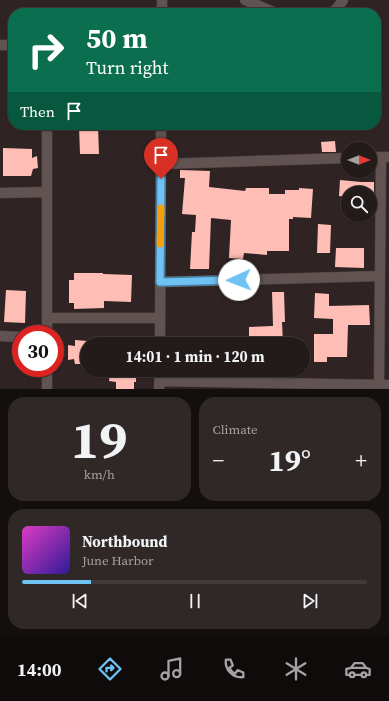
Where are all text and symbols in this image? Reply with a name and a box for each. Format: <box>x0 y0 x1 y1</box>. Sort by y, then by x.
text: 50 m <box>86 19 148 57</box>
icon: right <box>20 24 72 76</box>
text: Turn right <box>86 55 168 80</box>
icon: arrive <box>63 100 85 122</box>
text: Then <box>20 101 55 122</box>
pin <box>144 138 178 179</box>
north arrow <box>341 142 377 178</box>
map controls <box>341 142 377 222</box>
icon: arrive <box>150 144 172 166</box>
button: search <box>341 186 377 222</box>
position arrow <box>218 259 260 301</box>
speed limit sign: 30 <box>12 325 64 377</box>
text: 14:01 · 1 min · 120 m <box>126 346 265 367</box>
text: 19 <box>71 404 127 475</box>
text: Climate <box>213 421 258 438</box>
text: 19° <box>269 440 311 481</box>
text: − <box>213 445 224 475</box>
text: + <box>355 445 367 475</box>
text: km/h <box>84 466 115 483</box>
text: Northbound <box>82 531 167 552</box>
text: June Harbor <box>82 552 154 569</box>
icon: previous <box>69 590 91 612</box>
icon: pause <box>184 590 206 612</box>
icon: next <box>299 590 321 612</box>
icon: directions <box>96 655 124 683</box>
icon: music <box>158 655 186 683</box>
icon: phone <box>220 655 248 683</box>
icon: climate <box>282 655 310 683</box>
icon: car <box>344 655 372 683</box>
text: 14:00 <box>17 657 61 682</box>

